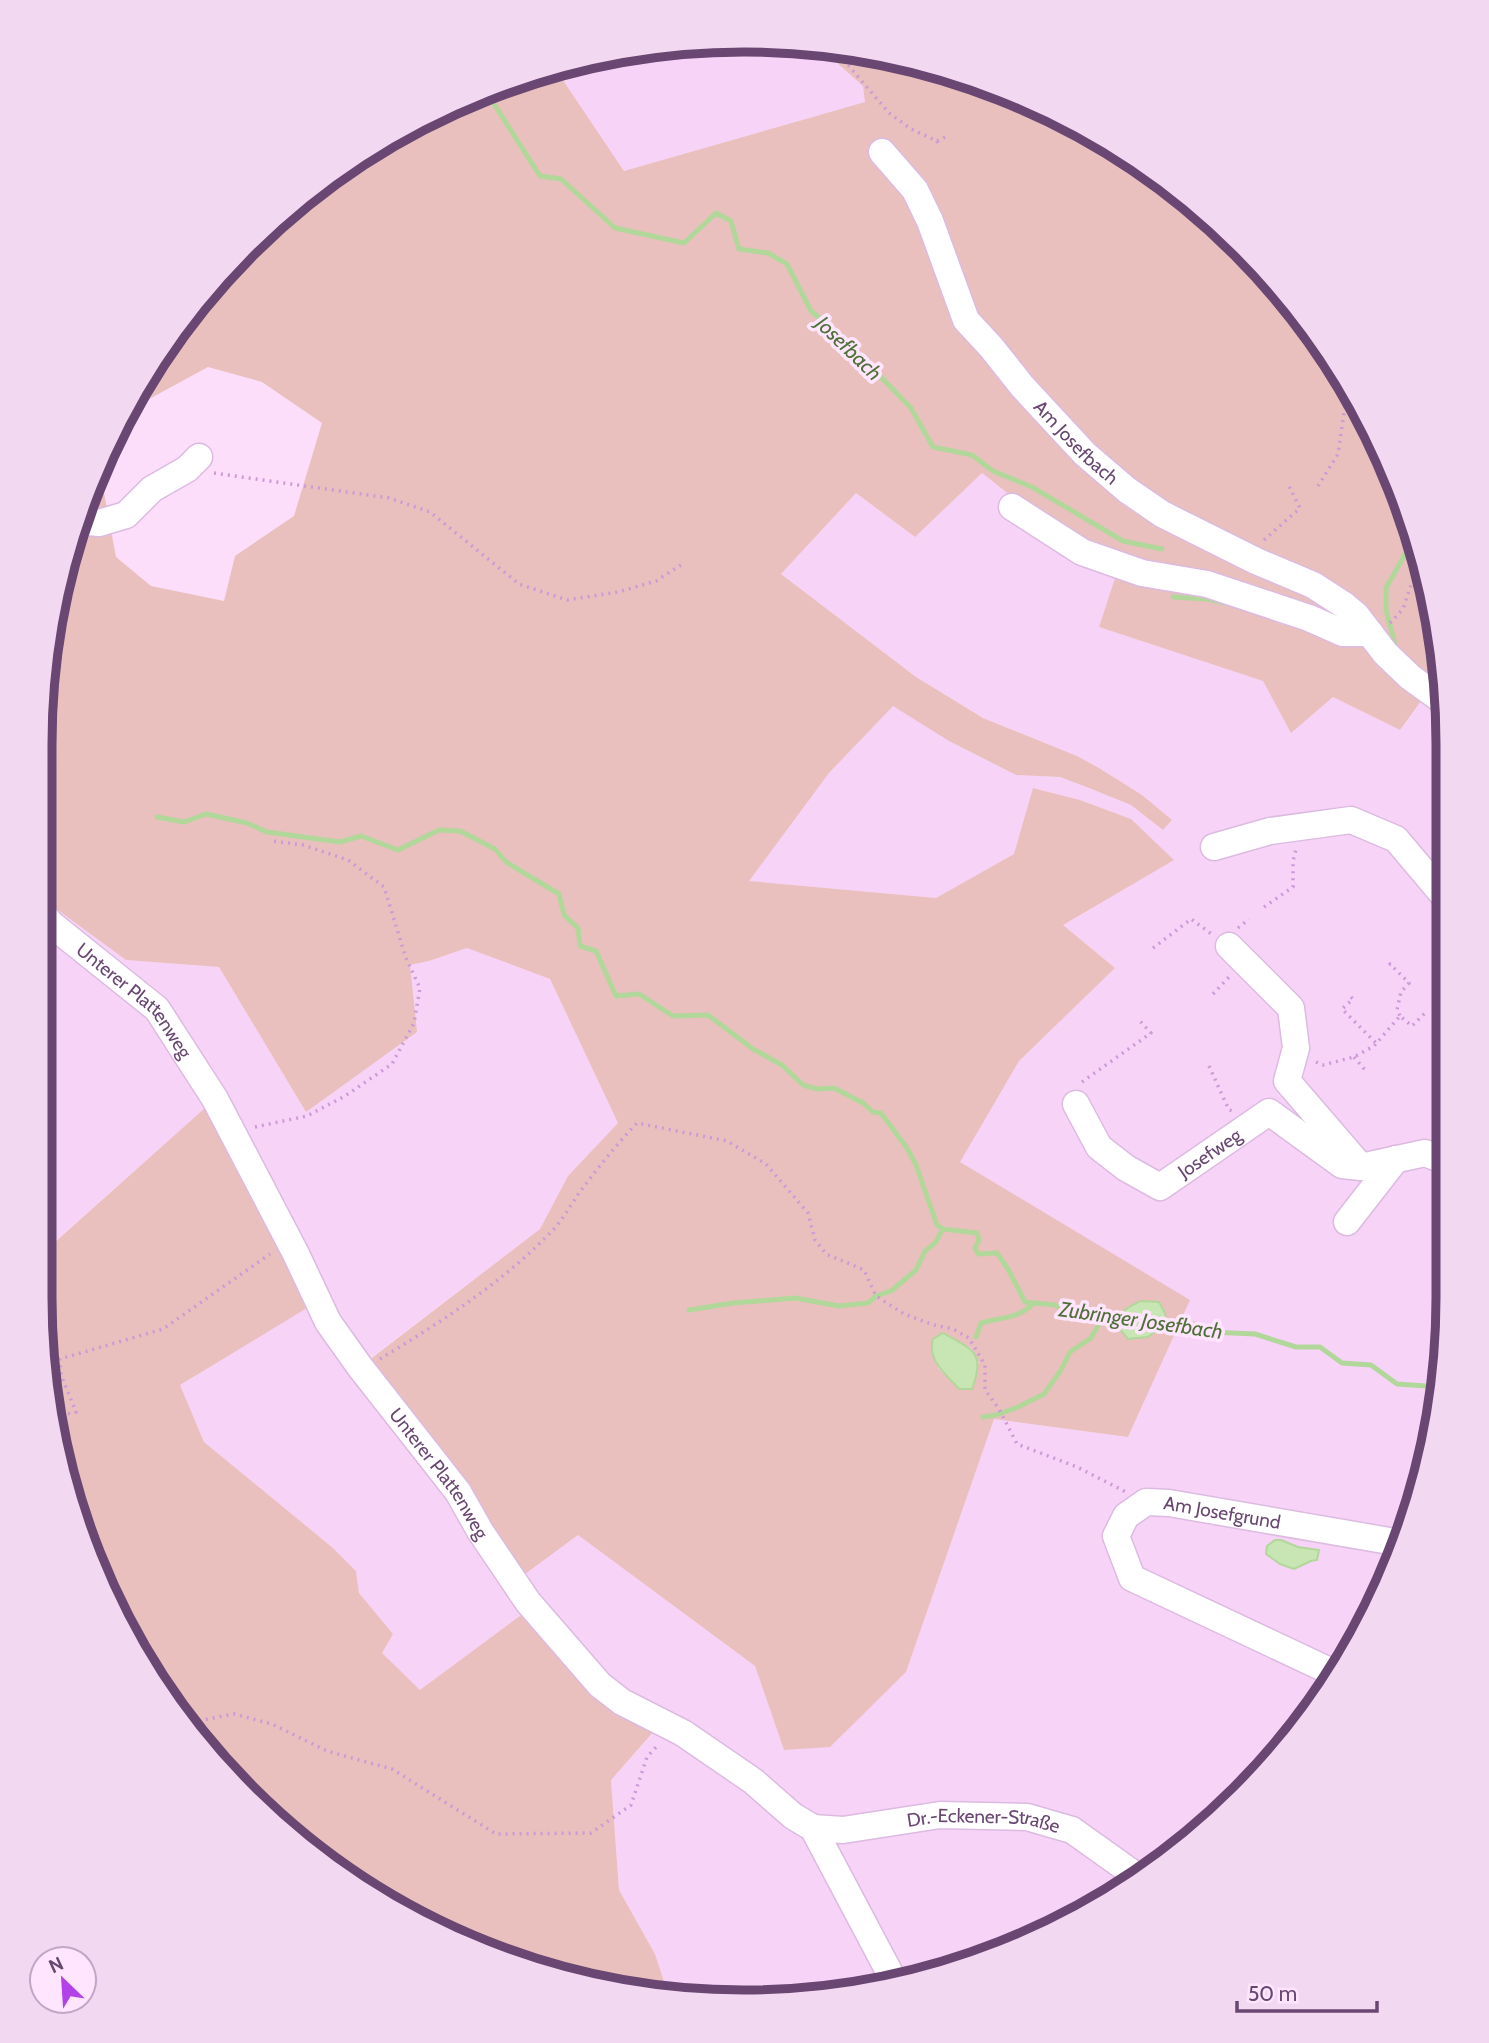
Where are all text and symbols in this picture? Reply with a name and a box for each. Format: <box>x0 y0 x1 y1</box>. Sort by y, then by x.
water label: Josefbach <box>809 309 887 385</box>
street label: Am Josefbach <box>1029 395 1123 489</box>
street label: Unterer Plattenweg <box>72 938 197 1063</box>
street label: Josefweg <box>1173 1123 1246 1183</box>
water label: Zubringer Josefbach <box>1057 1296 1224 1344</box>
street label: Unterer Plattenweg <box>385 1403 494 1544</box>
street label: Am Josefgrund <box>1162 1491 1282 1534</box>
street label: Dr.-Eckener-Straße <box>905 1803 1063 1838</box>
north arrow <box>28 1945 98 2015</box>
text: N <box>45 1952 67 1978</box>
scale bar <box>1237 1969 1377 2013</box>
text: 50 m <box>1248 1981 1297 2006</box>

